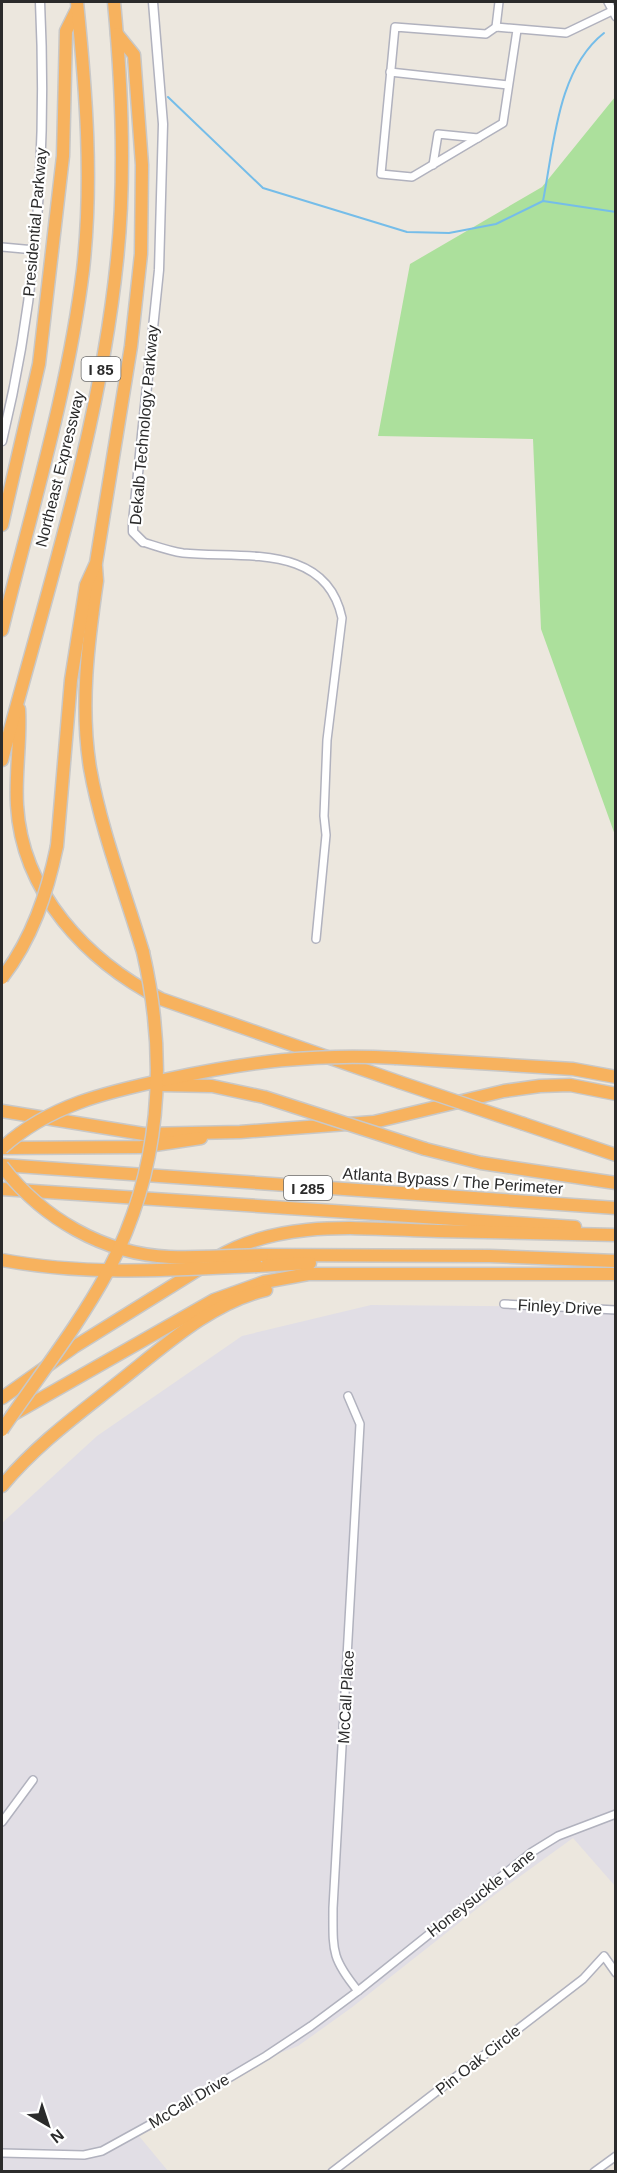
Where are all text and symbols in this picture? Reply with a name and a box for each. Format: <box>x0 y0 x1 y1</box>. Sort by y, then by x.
street label: Presidential Parkway <box>20 147 50 297</box>
street label: Dekalb Technology Parkway <box>127 324 161 526</box>
road number: I 85 <box>82 357 120 381</box>
street label: Northeast Expressway <box>32 389 88 549</box>
street label: Atlanta Bypass / The Perimeter <box>342 1165 565 1197</box>
road number: I 285 <box>284 1176 332 1200</box>
street label: Finley Drive <box>517 1296 603 1318</box>
street label: McCall Place <box>335 1650 357 1744</box>
street label: Honeysuckle Lane <box>424 1846 538 1940</box>
street label: Pin Oak Circle <box>432 2022 524 2098</box>
street label: McCall Drive <box>146 2070 232 2132</box>
north arrow <box>18 2095 78 2155</box>
text: N <box>47 2126 67 2147</box>

